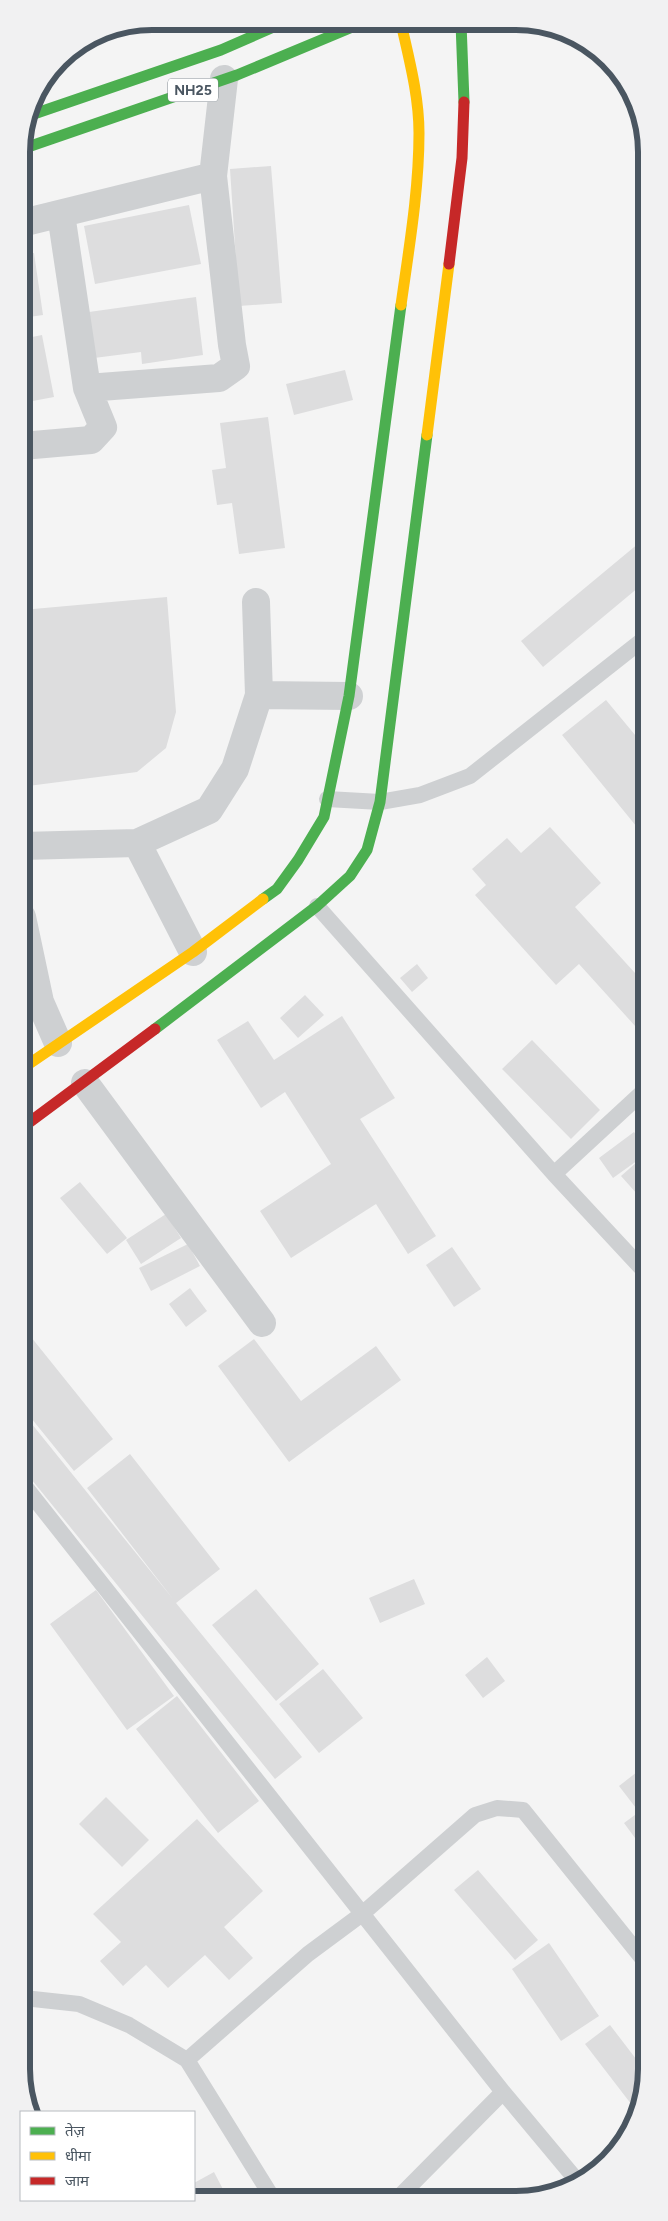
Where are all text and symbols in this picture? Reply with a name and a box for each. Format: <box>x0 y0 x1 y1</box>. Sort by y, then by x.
road number: NH25 <box>168 78 218 102</box>
legend <box>20 2111 195 2201</box>
text: तेज़ <box>65 2122 86 2140</box>
text: धीमा <box>65 2147 92 2165</box>
text: जाम <box>65 2172 90 2190</box>

